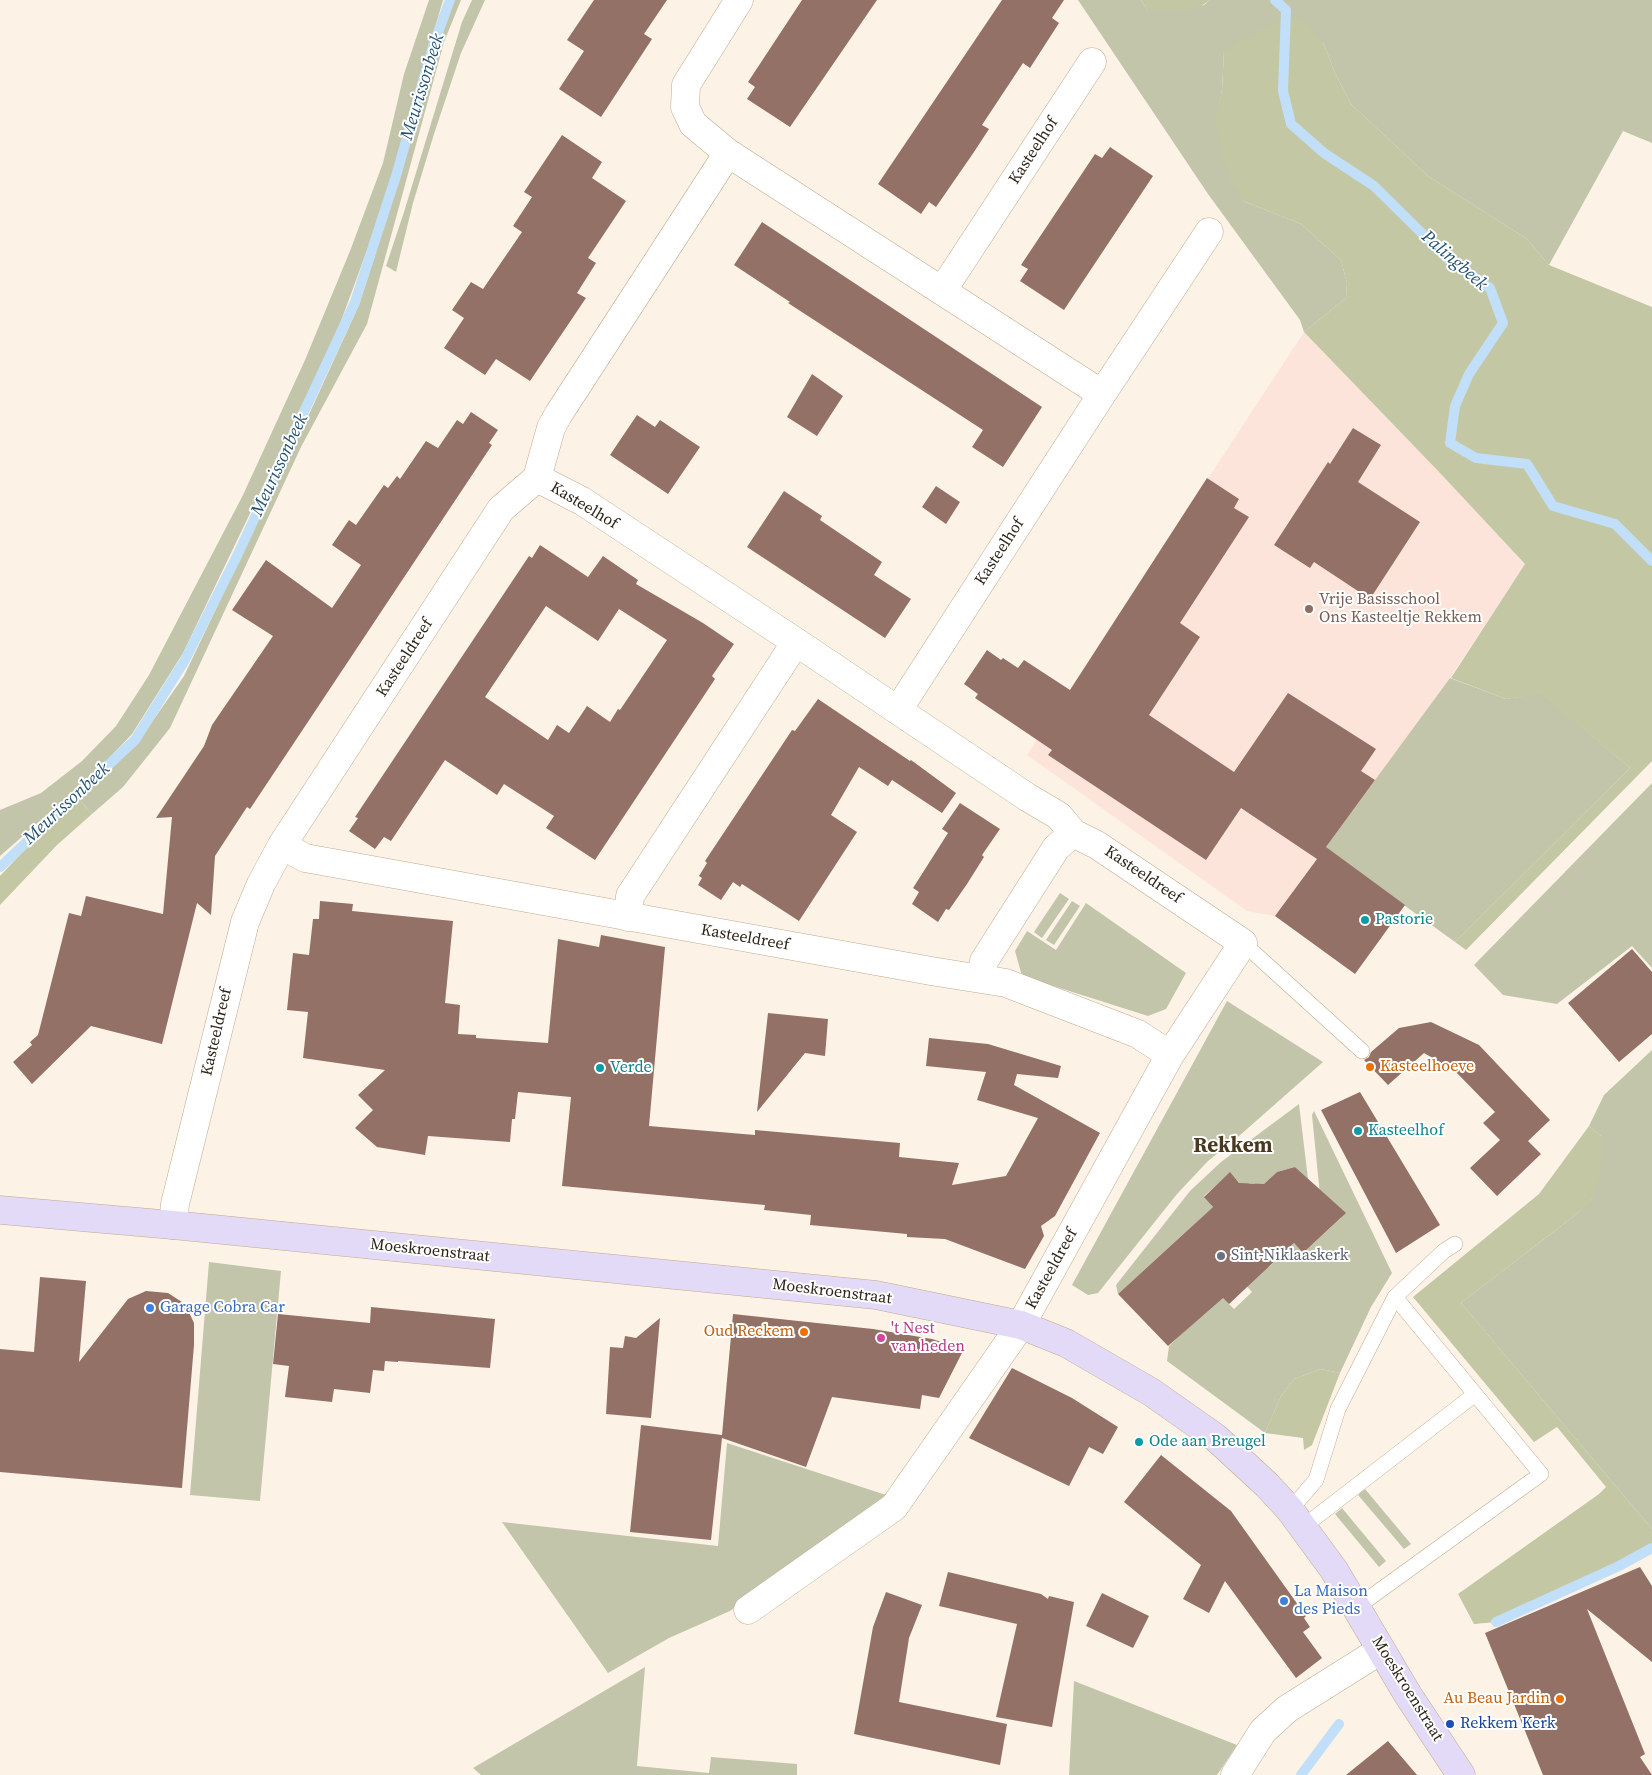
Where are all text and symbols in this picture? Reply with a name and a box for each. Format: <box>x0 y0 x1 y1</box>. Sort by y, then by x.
water label: Meurissonbeek <box>397 31 449 143</box>
street label: Kasteelhof <box>1005 114 1063 188</box>
water label: Palingbeek <box>1417 226 1491 296</box>
water label: Meurissonbeek <box>247 410 313 520</box>
street label: Kasteelhof <box>547 478 621 534</box>
street label: Kasteelhof <box>971 515 1029 589</box>
place label: Vrije Basisschool Ons Kasteeltje Rekkem <box>1319 590 1482 628</box>
marker: Vrije Basisschool Ons Kasteeltje Rekkem <box>1303 603 1315 615</box>
street label: Kasteeldreef <box>373 615 437 701</box>
water label: Meurissonbeek <box>19 758 115 850</box>
street label: Kasteeldreef <box>1101 842 1185 908</box>
place label: Pastorie <box>1375 910 1433 930</box>
marker: Pastorie <box>1359 914 1371 926</box>
street label: Kasteeldreef <box>699 921 791 955</box>
street label: Kasteeldreef <box>198 986 236 1078</box>
place label: Kasteelhoeve <box>1380 1057 1474 1077</box>
place label: Verde <box>610 1058 652 1078</box>
marker: Kasteelhoeve <box>1364 1061 1376 1073</box>
marker: Verde <box>594 1062 606 1074</box>
place label: Kasteelhof <box>1368 1121 1444 1141</box>
marker: Kasteelhof <box>1352 1125 1364 1137</box>
district label: Rekkem <box>1193 1134 1273 1160</box>
street label: Kasteeldreef <box>1022 1225 1082 1313</box>
street label: Moeskroenstraat <box>369 1235 491 1267</box>
place label: Sint-Niklaaskerk <box>1231 1246 1349 1266</box>
marker: Sint-Niklaaskerk <box>1215 1250 1227 1262</box>
street label: Moeskroenstraat <box>771 1275 893 1309</box>
place label: Garage Cobra Car <box>160 1298 285 1318</box>
marker: Garage Cobra Car <box>144 1302 156 1314</box>
place label: 't Nest van heden <box>891 1319 965 1357</box>
place label: Oud Reckem <box>704 1322 794 1342</box>
marker: Oud Reckem <box>798 1326 810 1338</box>
marker: 't Nest van heden <box>875 1332 887 1344</box>
place label: Ode aan Breugel <box>1149 1432 1266 1452</box>
marker: Ode aan Breugel <box>1133 1436 1145 1448</box>
place label: La Maison des Pieds <box>1294 1582 1368 1620</box>
marker: La Maison des Pieds <box>1278 1595 1290 1607</box>
street label: Moeskroenstraat <box>1367 1633 1447 1745</box>
place label: Au Beau Jardin <box>1444 1689 1550 1709</box>
marker: Au Beau Jardin <box>1554 1693 1566 1705</box>
place label: Rekkem Kerk <box>1460 1714 1556 1734</box>
marker: Rekkem Kerk <box>1444 1718 1456 1730</box>

